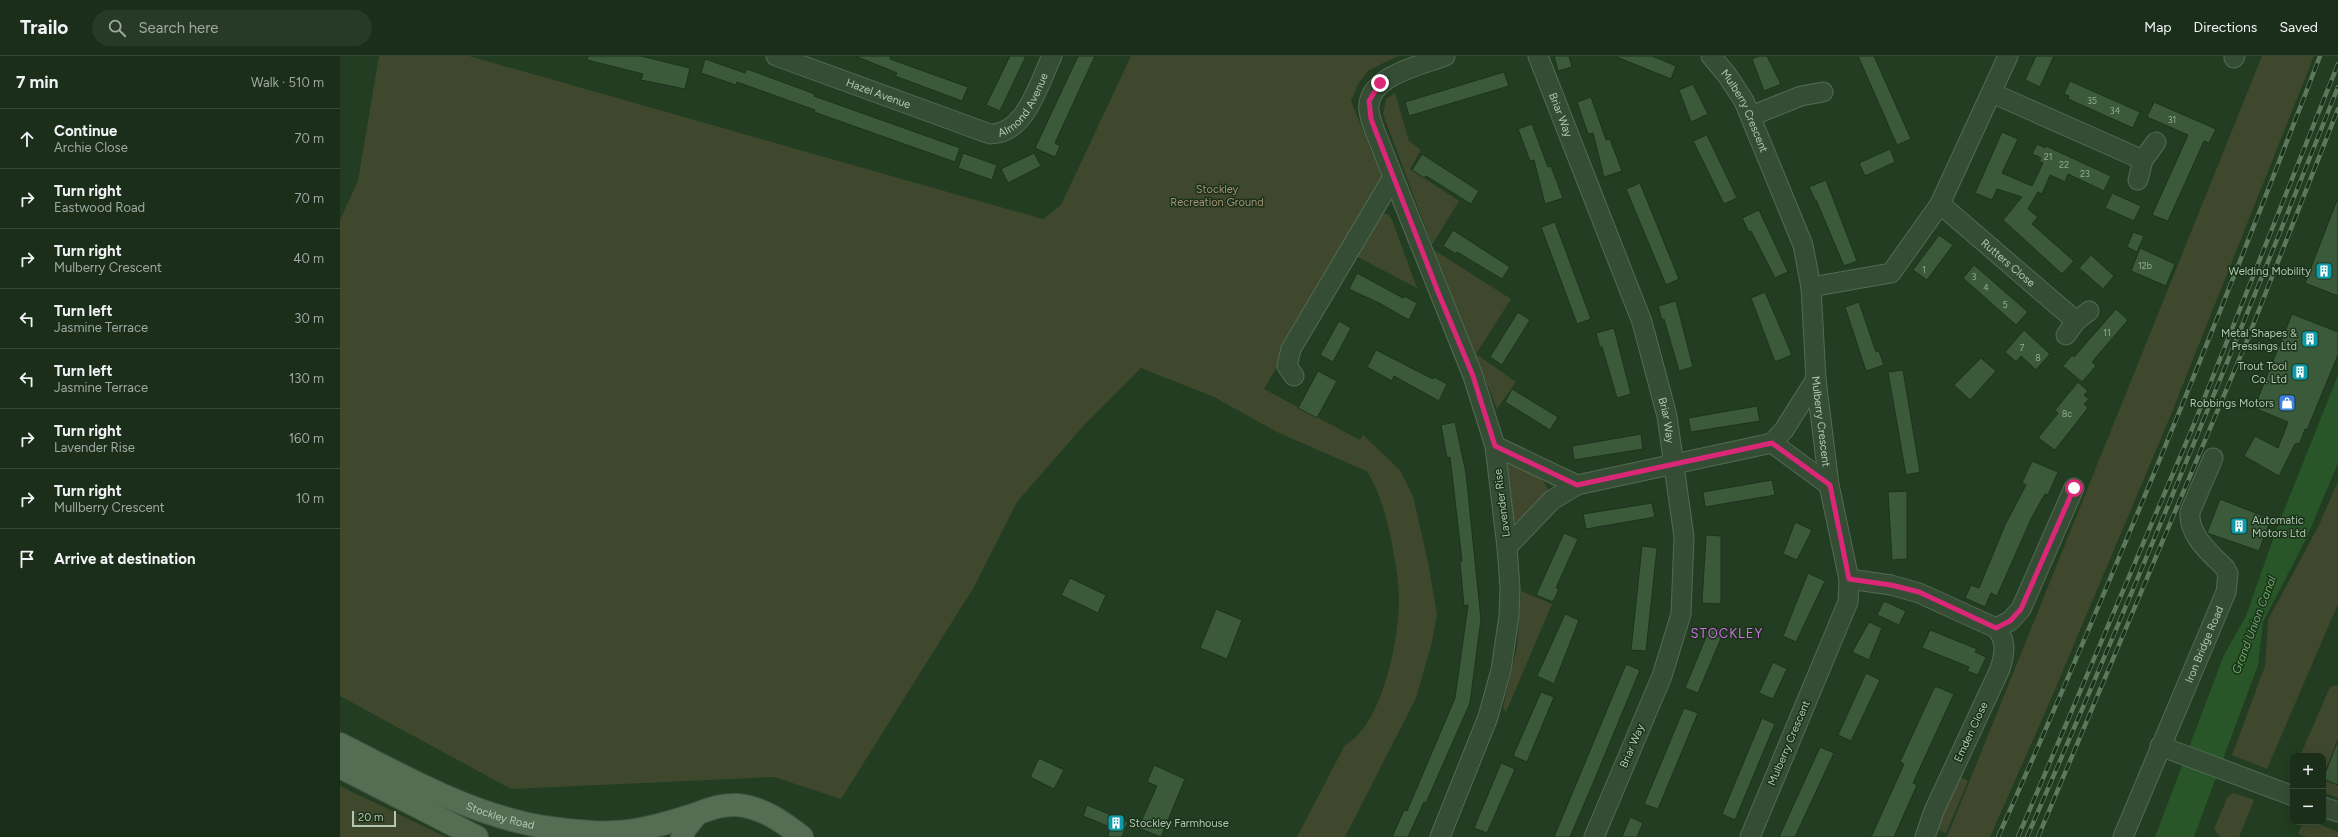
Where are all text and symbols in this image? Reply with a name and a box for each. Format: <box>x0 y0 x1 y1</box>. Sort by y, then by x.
search box <box>92 10 372 46</box>
text: Trailo <box>20 16 68 39</box>
icon: search <box>106 17 128 39</box>
text: Search here <box>138 19 219 37</box>
text: Map <box>2144 19 2172 36</box>
text: Directions <box>2194 19 2257 36</box>
text: Saved <box>2279 19 2318 36</box>
street label: Mulberry Crescent <box>1718 67 1771 154</box>
street label: Almond Avenue <box>996 71 1050 139</box>
text: 7 min <box>16 72 58 92</box>
route end <box>1371 74 1389 92</box>
text: Walk · 510 m <box>251 75 324 90</box>
street label: Hazel Avenue <box>844 76 912 111</box>
street label: Briar Way <box>1546 91 1576 139</box>
house number: 35 <box>2087 95 2097 106</box>
house number: 34 <box>2110 105 2121 116</box>
house number: 31 <box>2168 114 2176 125</box>
text: Continue <box>54 122 117 140</box>
icon: ahead <box>16 128 38 150</box>
text: 70 m <box>294 131 324 146</box>
text: Archie Close <box>54 140 128 155</box>
house number: 21 <box>2044 151 2052 162</box>
house number: 22 <box>2059 159 2069 170</box>
house number: 23 <box>2080 168 2090 179</box>
text: Turn right <box>54 182 122 200</box>
park label: Stockley Recreation Ground <box>1170 183 1264 209</box>
icon: right <box>16 188 38 210</box>
text: 70 m <box>294 191 324 206</box>
text: Eastwood Road <box>54 200 145 215</box>
street label: Rutters Close <box>1979 236 2038 289</box>
text: Turn right <box>54 242 122 260</box>
icon: right <box>16 248 38 270</box>
text: 40 m <box>293 251 324 266</box>
text: Mulberry Crescent <box>54 260 162 275</box>
house number: 12b <box>2138 260 2152 271</box>
building icon: Welding Mobility <box>2314 261 2334 281</box>
house number: 1 <box>1922 264 1926 275</box>
place label: Welding Mobility <box>2229 265 2311 278</box>
house number: 3 <box>1972 271 1977 282</box>
house number: 4 <box>1983 282 1989 293</box>
house number: 5 <box>2002 299 2008 310</box>
text: Turn left <box>54 302 112 320</box>
icon: left <box>16 308 38 330</box>
text: 30 m <box>294 311 324 326</box>
text: Jasmine Terrace <box>54 320 148 335</box>
house number: 11 <box>2103 327 2111 338</box>
place label: Metal Shapes & Pressings Ltd <box>2221 327 2297 353</box>
building icon: Metal Shapes & Pressings Ltd <box>2300 329 2320 349</box>
house number: 7 <box>2020 342 2025 353</box>
house number: 8 <box>2035 352 2041 363</box>
place label: Trout Tool Co. Ltd <box>2238 360 2287 386</box>
text: Turn left <box>54 362 112 380</box>
building icon: Trout Tool Co. Ltd <box>2290 362 2310 382</box>
icon: left <box>16 368 38 390</box>
text: 130 m <box>289 371 324 386</box>
street label: Mulberry Crescent <box>1809 375 1833 467</box>
text: Jasmine Terrace <box>54 380 148 395</box>
shop icon: Robbings Motors <box>2277 393 2297 413</box>
street label: Briar Way <box>1656 396 1677 444</box>
place label: Robbings Motors <box>2190 397 2274 410</box>
house number: 8c <box>2062 408 2072 419</box>
text: Turn right <box>54 422 122 440</box>
icon: right <box>16 428 38 450</box>
text: 160 m <box>289 431 324 446</box>
text: Lavender Rise <box>54 440 135 455</box>
street label: Lavender Rise <box>1491 468 1513 538</box>
route start <box>2065 479 2083 497</box>
text: Turn right <box>54 482 122 500</box>
icon: right <box>16 488 38 510</box>
text: 10 m <box>296 491 324 506</box>
text: Mullberry Crescent <box>54 500 165 515</box>
place label: Automatic Motors Ltd <box>2252 514 2306 540</box>
building icon: Automatic Motors Ltd <box>2229 516 2249 536</box>
icon: arrive <box>16 548 38 570</box>
text: Arrive at destination <box>54 550 195 568</box>
water label: Grand Union Canal <box>2229 574 2279 676</box>
street label: Iron Bridge Road <box>2182 604 2226 685</box>
district label: STOCKLEY <box>1691 626 1763 641</box>
street label: Mulberry Crescent <box>1765 698 1813 788</box>
street label: Emden Close <box>1951 700 1991 764</box>
street label: Briar Way <box>1617 722 1647 770</box>
map controls <box>2290 753 2326 825</box>
button: + <box>2290 753 2326 789</box>
button: − <box>2290 789 2326 825</box>
street label: Stockley Road <box>464 799 536 832</box>
scale bar <box>352 809 396 828</box>
text: 20 m <box>358 811 383 824</box>
building icon: Stockley Farmhouse <box>1106 813 1126 833</box>
place label: Stockley Farmhouse <box>1129 817 1229 830</box>

